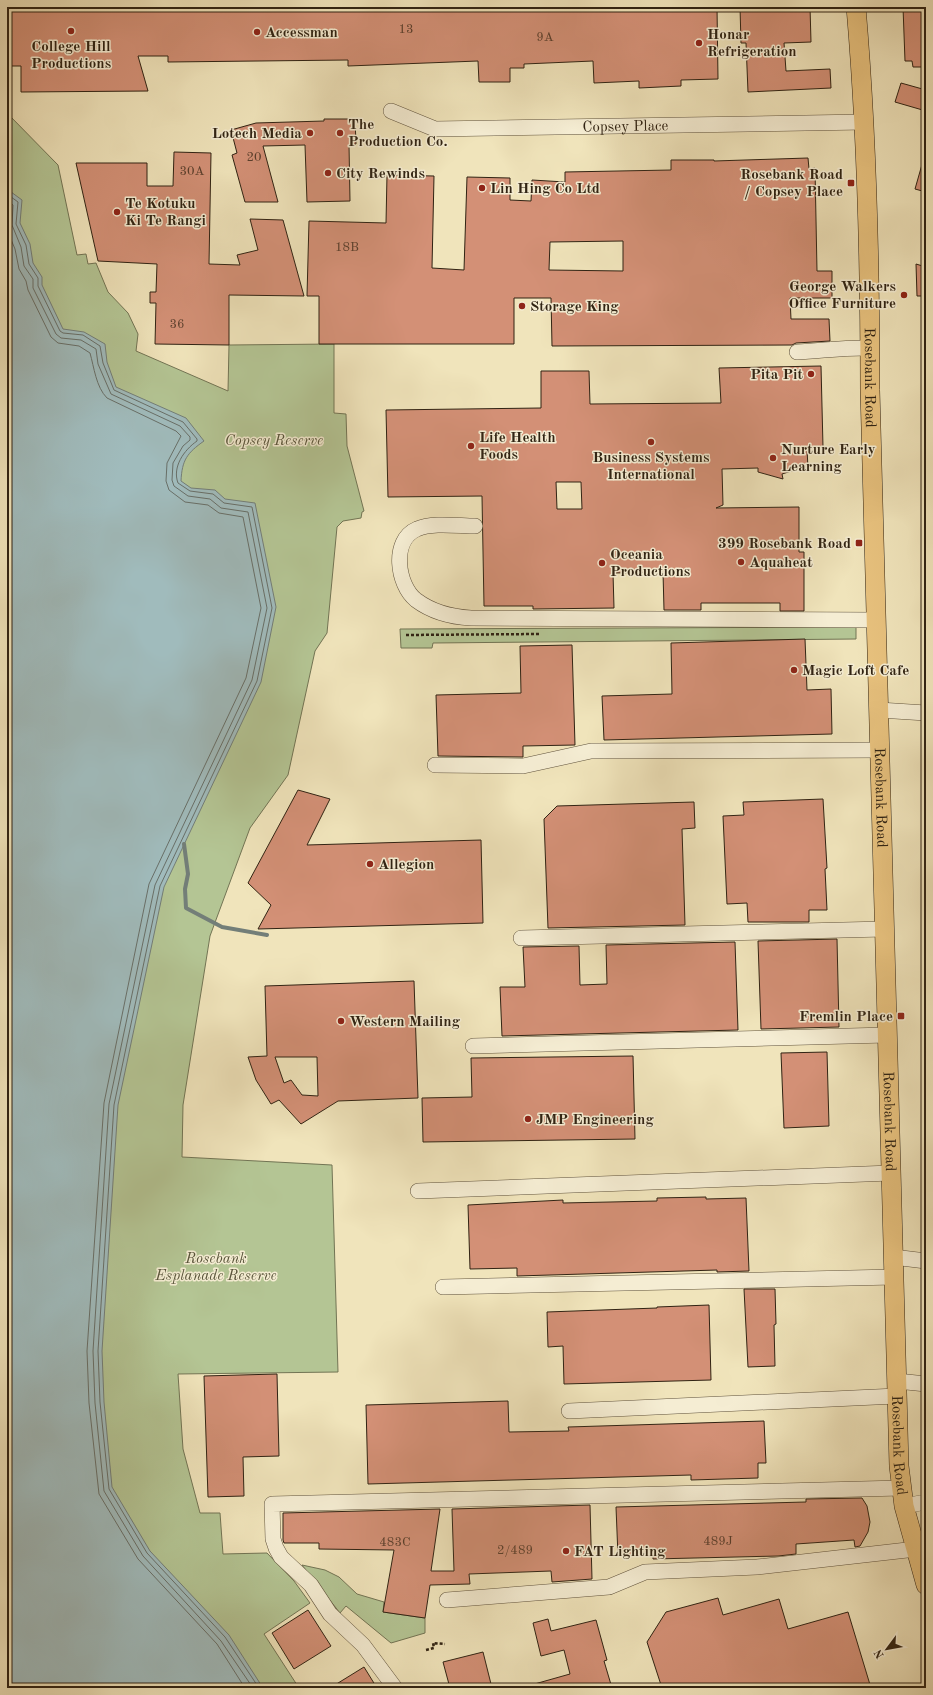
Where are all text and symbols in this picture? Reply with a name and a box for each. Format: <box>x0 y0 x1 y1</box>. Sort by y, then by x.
house number: 13 <box>398 23 414 36</box>
marker: College Hill Productions <box>66 26 76 36</box>
place label: Accessman <box>265 26 338 41</box>
marker: Accessman <box>252 27 262 37</box>
place label: Honar Refrigeration <box>707 28 797 60</box>
house number: 9A <box>536 31 554 44</box>
marker: Honar Refrigeration <box>694 38 704 48</box>
place label: College Hill Productions <box>31 40 111 72</box>
place label: The Production Co. <box>348 118 448 150</box>
street label: Copsey Place <box>582 119 669 136</box>
place label: Lotech Media <box>212 127 302 142</box>
marker: Lotech Media <box>305 128 315 138</box>
marker: The Production Co. <box>335 128 345 138</box>
house number: 20 <box>246 151 262 164</box>
house number: 30A <box>179 165 205 178</box>
place label: City Rewinds <box>336 167 425 182</box>
marker: City Rewinds <box>323 168 333 178</box>
place label: Rosebank Road / Copsey Place <box>740 168 843 200</box>
marker: Rosebank Road / Copsey Place <box>846 178 856 188</box>
place label: Lin Hing Co Ltd <box>490 182 600 197</box>
marker: Lin Hing Co Ltd <box>477 183 487 193</box>
place label: Te Kotuku Ki Te Rangi <box>125 197 206 229</box>
marker: Te Kotuku Ki Te Rangi <box>112 207 122 217</box>
house number: 18B <box>335 241 359 254</box>
place label: George Walkers Office Furniture <box>788 280 896 312</box>
marker: George Walkers Office Furniture <box>899 290 909 300</box>
place label: Storage King <box>530 300 619 315</box>
marker: Storage King <box>517 301 527 311</box>
house number: 36 <box>169 318 185 331</box>
street label: Rosebank Road <box>861 327 877 428</box>
place label: Pita Pit <box>750 368 804 383</box>
marker: Pita Pit <box>806 369 816 379</box>
place label: Life Health Foods <box>479 431 556 463</box>
park label: Copsey Reserve <box>225 434 323 449</box>
marker: Business Systems International <box>646 437 656 447</box>
marker: Life Health Foods <box>466 441 476 451</box>
place label: Nurture Early Learning <box>781 443 876 475</box>
place label: Business Systems International <box>593 451 709 483</box>
marker: Nurture Early Learning <box>768 453 778 463</box>
place label: 399 Rosebank Road <box>718 537 851 552</box>
marker: 399 Rosebank Road <box>854 538 864 548</box>
place label: Oceania Productions <box>610 548 690 580</box>
place label: Aquaheat <box>749 556 813 571</box>
marker: Aquaheat <box>736 557 746 567</box>
marker: Oceania Productions <box>597 558 607 568</box>
place label: Magic Loft Cafe <box>802 664 909 679</box>
marker: Magic Loft Cafe <box>789 665 799 675</box>
street label: Rosebank Road <box>871 747 888 848</box>
place label: Allegion <box>378 858 434 873</box>
marker: Allegion <box>365 859 375 869</box>
place label: Fremlin Place <box>799 1010 893 1025</box>
marker: Fremlin Place <box>896 1011 906 1021</box>
place label: Western Mailing <box>349 1015 461 1030</box>
marker: Western Mailing <box>336 1016 346 1026</box>
street label: Rosebank Road <box>879 1071 897 1172</box>
place label: JMP Engineering <box>536 1113 654 1128</box>
marker: JMP Engineering <box>523 1114 533 1124</box>
park label: Rosebank Esplanade Reserve <box>154 1252 277 1284</box>
street label: Rosebank Road <box>888 1395 909 1496</box>
house number: 489J <box>703 1535 733 1548</box>
house number: 483C <box>379 1536 411 1549</box>
house number: 2/489 <box>497 1544 533 1557</box>
place label: FAT Lighting <box>574 1545 666 1560</box>
marker: FAT Lighting <box>561 1546 571 1556</box>
north arrow <box>867 1629 907 1669</box>
text: N <box>873 1647 887 1660</box>

